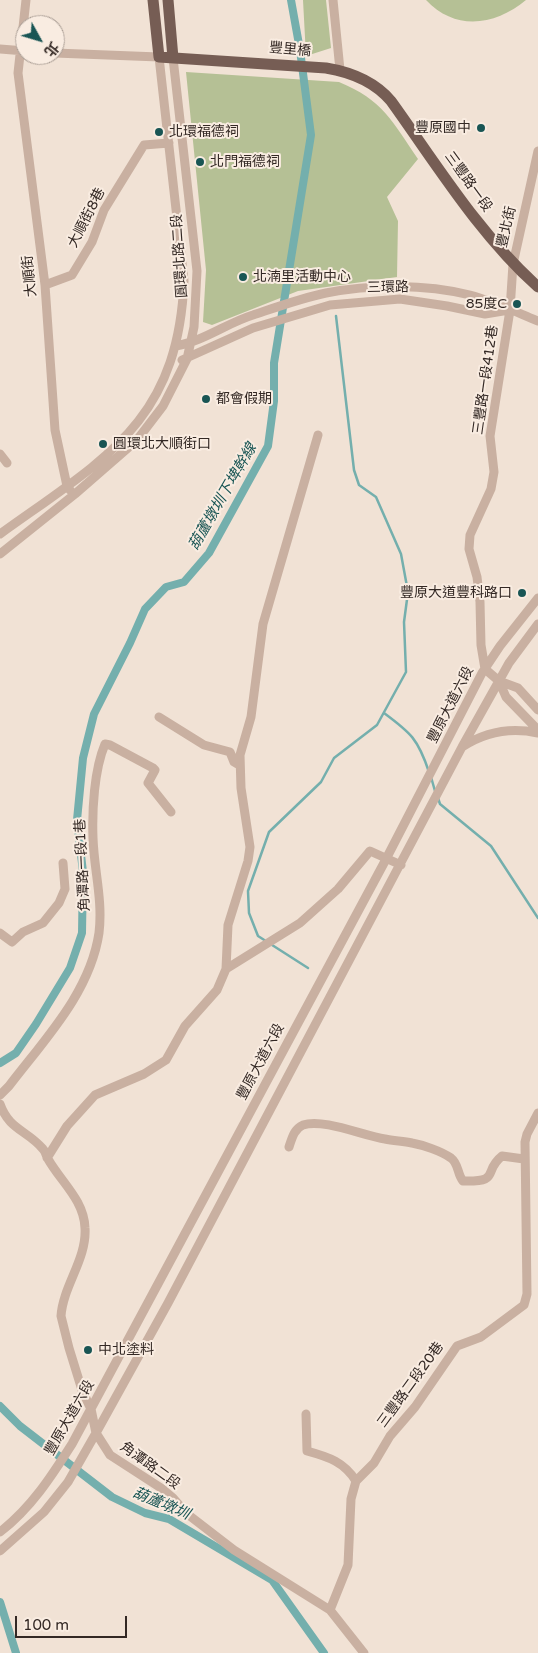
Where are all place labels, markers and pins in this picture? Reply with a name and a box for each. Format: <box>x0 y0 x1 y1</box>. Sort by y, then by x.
place label: 豐原國中 <box>415 120 471 136</box>
marker: 豐原國中 <box>475 122 487 134</box>
place label: 北環福德祠 <box>169 124 239 140</box>
marker: 北環福德祠 <box>153 126 165 138</box>
place label: 北門福德祠 <box>210 154 280 170</box>
marker: 北門福德祠 <box>194 156 206 168</box>
place label: 北湳里活動中心 <box>253 269 351 285</box>
marker: 北湳里活動中心 <box>237 271 249 283</box>
place label: 85度C <box>466 296 507 312</box>
marker: 85度C <box>511 298 523 310</box>
place label: 都會假期 <box>216 391 272 407</box>
marker: 都會假期 <box>200 393 212 405</box>
place label: 圓環北大順街口 <box>113 436 211 452</box>
marker: 圓環北大順街口 <box>97 438 109 450</box>
place label: 豐原大道豐科路口 <box>400 585 512 601</box>
marker: 豐原大道豐科路口 <box>516 587 528 599</box>
place label: 中北塗料 <box>98 1342 154 1358</box>
marker: 中北塗料 <box>82 1344 94 1356</box>

